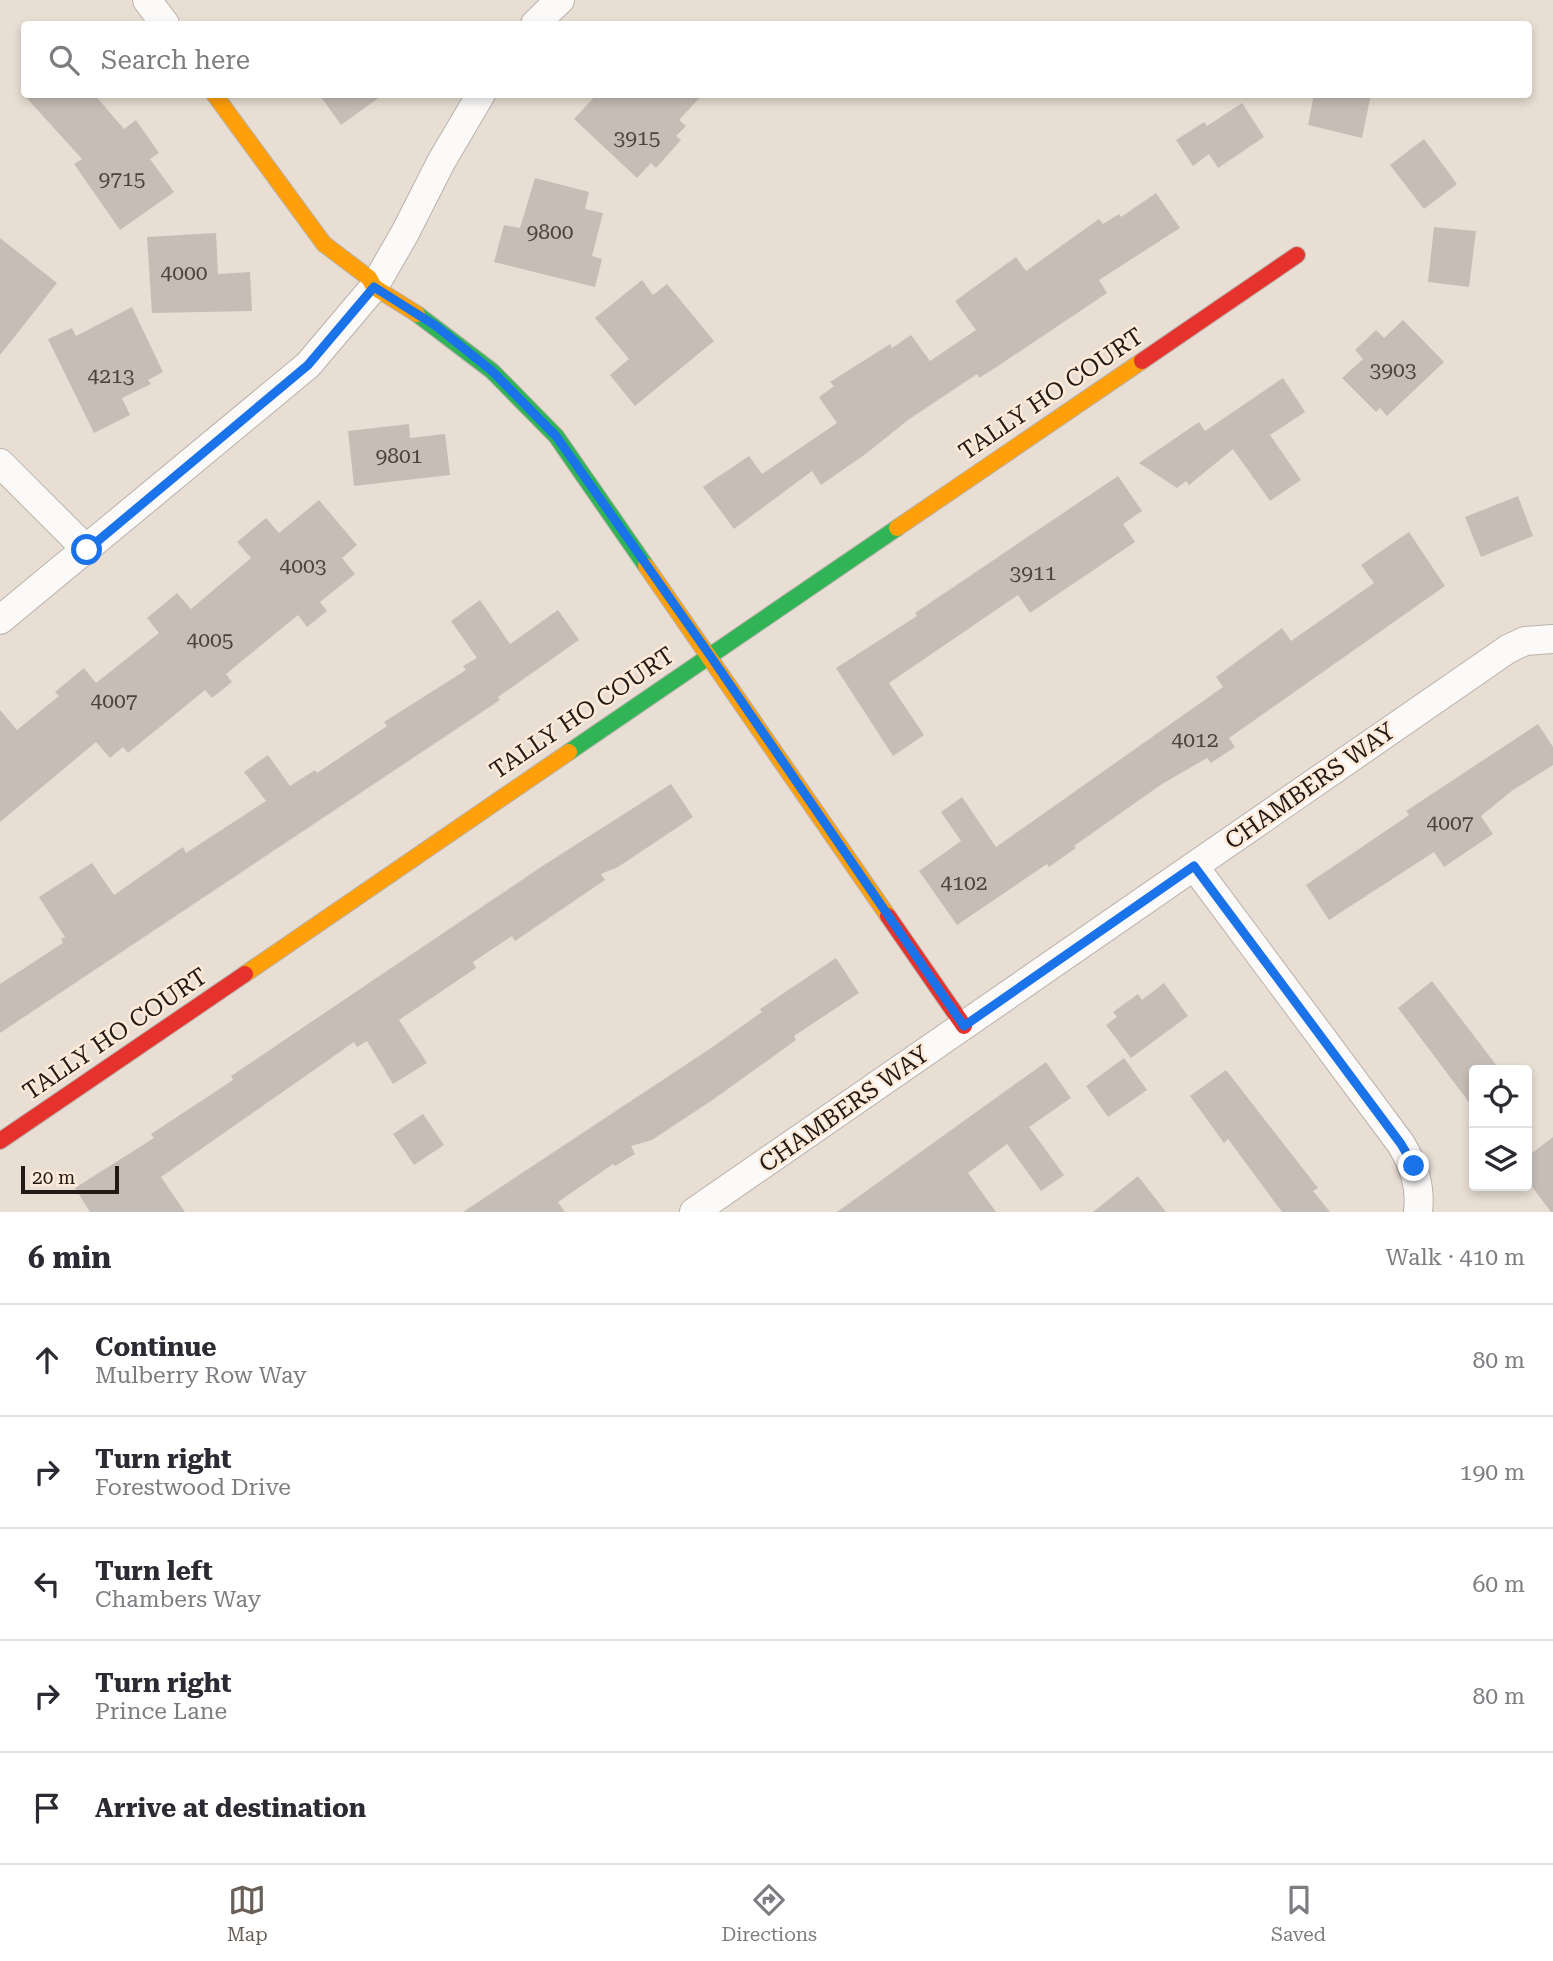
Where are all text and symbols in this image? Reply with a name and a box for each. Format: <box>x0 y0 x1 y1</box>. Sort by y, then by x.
search box <box>21 21 1532 98</box>
icon: search <box>45 41 83 79</box>
text: Search here <box>101 45 250 75</box>
house number: 3915 <box>613 126 661 150</box>
house number: 9715 <box>98 167 146 191</box>
house number: 9800 <box>526 220 574 244</box>
house number: 4000 <box>160 261 208 285</box>
street label: TALLY HO COURT <box>954 322 1148 466</box>
house number: 3903 <box>1369 358 1417 382</box>
house number: 4213 <box>87 364 135 388</box>
house number: 9801 <box>375 444 423 468</box>
route start <box>71 534 102 565</box>
house number: 4003 <box>279 554 327 578</box>
house number: 3911 <box>1009 561 1057 585</box>
house number: 4005 <box>186 628 234 652</box>
street label: TALLY HO COURT <box>485 641 679 785</box>
house number: 4007 <box>90 689 138 713</box>
street label: CHAMBERS WAY <box>1220 716 1401 855</box>
house number: 4012 <box>1171 728 1219 752</box>
house number: 4007 <box>1426 811 1474 835</box>
house number: 4102 <box>940 871 988 895</box>
street label: TALLY HO COURT <box>18 962 212 1106</box>
street label: CHAMBERS WAY <box>754 1039 935 1178</box>
map controls <box>1469 1065 1532 1191</box>
button: locate <box>1469 1065 1532 1128</box>
button: layers <box>1469 1128 1532 1191</box>
route end <box>1398 1150 1429 1181</box>
scale bar <box>21 1163 119 1195</box>
text: 20 m <box>32 1166 75 1189</box>
text: 6 min <box>28 1240 111 1275</box>
text: Walk · 410 m <box>1386 1244 1525 1271</box>
text: Continue <box>95 1332 217 1362</box>
icon: ahead <box>28 1341 66 1379</box>
text: 80 m <box>1472 1347 1525 1374</box>
text: Mulberry Row Way <box>95 1362 307 1389</box>
text: Turn right <box>95 1444 231 1474</box>
icon: right <box>28 1453 66 1491</box>
text: 190 m <box>1460 1459 1525 1486</box>
text: Forestwood Drive <box>95 1474 291 1501</box>
text: Turn left <box>95 1556 213 1586</box>
icon: left <box>28 1565 66 1603</box>
text: 60 m <box>1472 1571 1525 1598</box>
text: Chambers Way <box>95 1586 261 1613</box>
text: Turn right <box>95 1668 231 1698</box>
icon: right <box>28 1677 66 1715</box>
text: 80 m <box>1472 1683 1525 1710</box>
text: Prince Lane <box>95 1698 227 1725</box>
icon: arrive <box>28 1789 66 1827</box>
text: Arrive at destination <box>95 1793 366 1823</box>
tab: Map <box>227 1881 268 1946</box>
tab: Directions <box>721 1881 817 1946</box>
tab: Saved <box>1271 1881 1326 1946</box>

